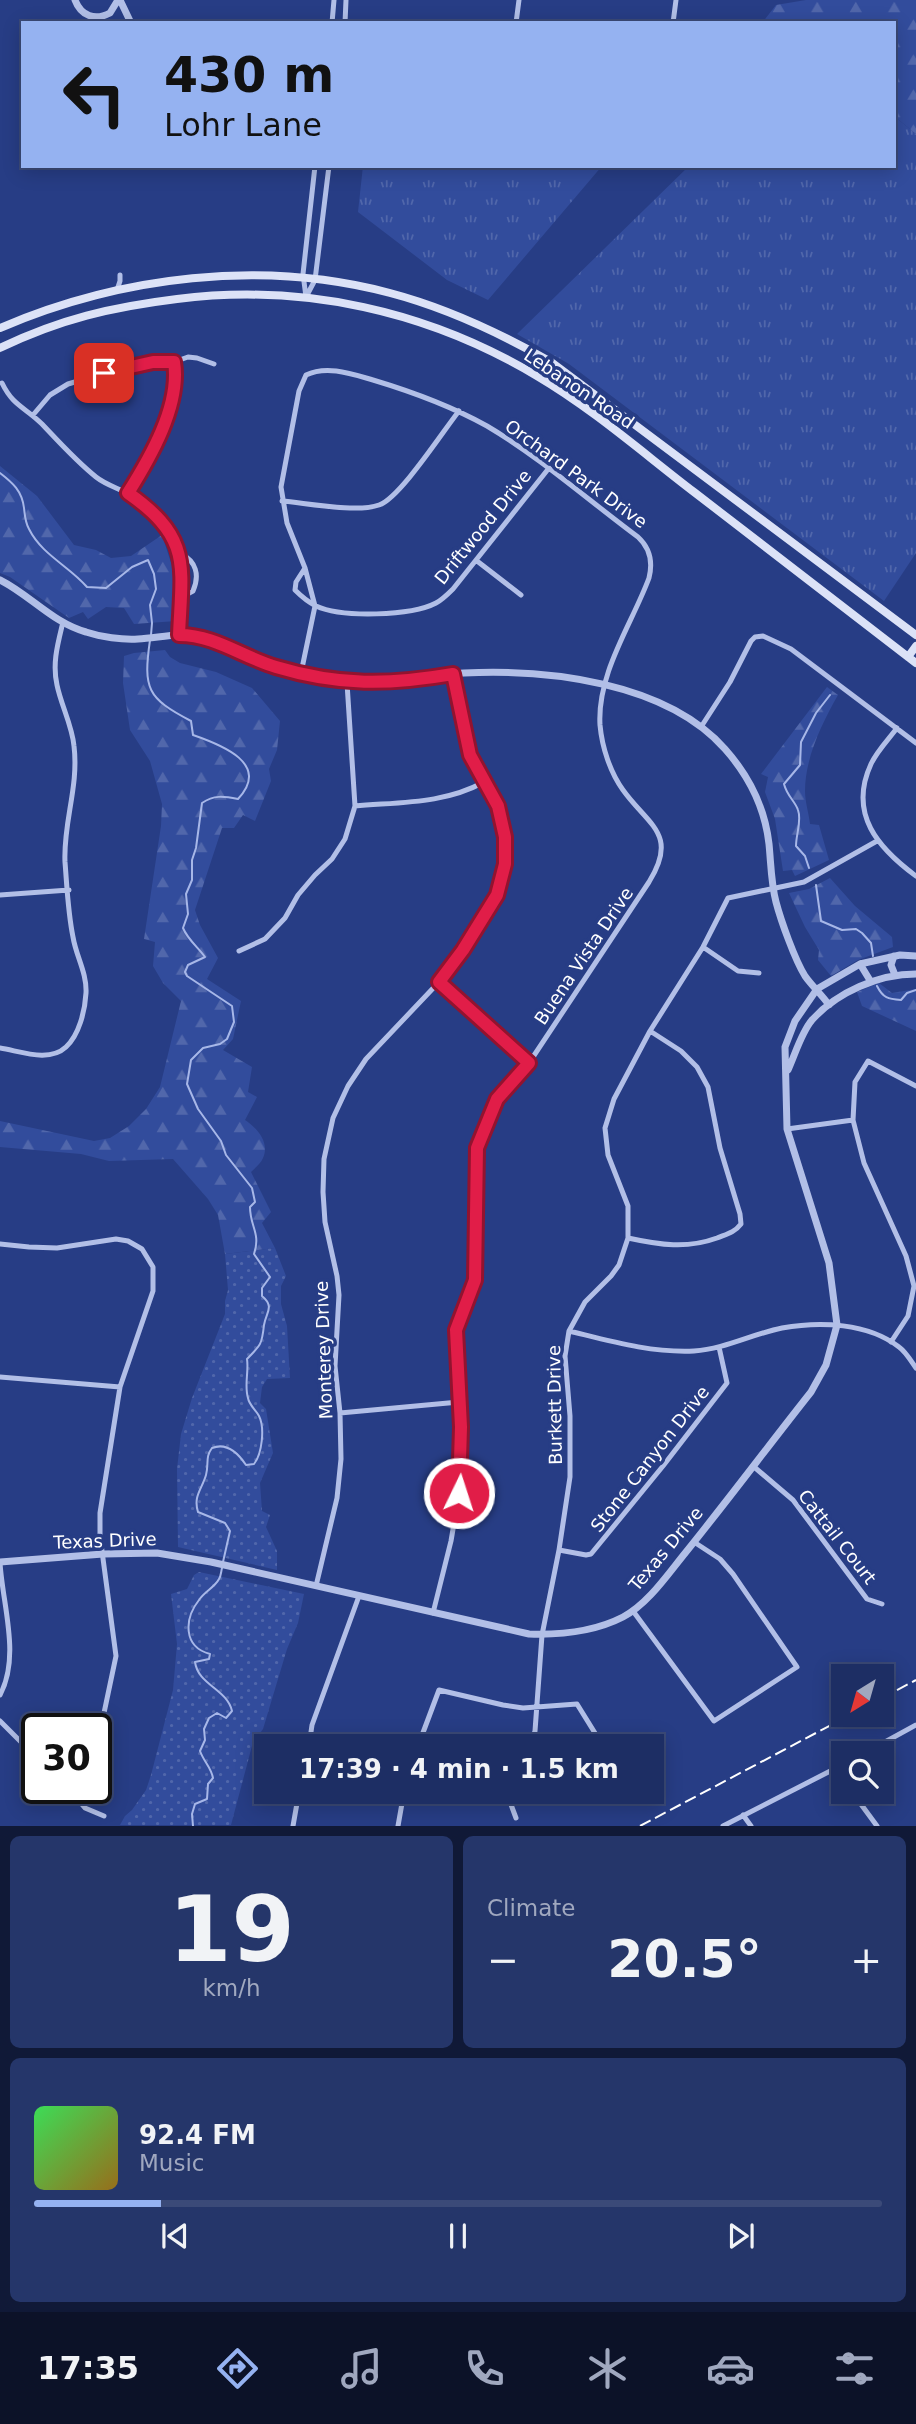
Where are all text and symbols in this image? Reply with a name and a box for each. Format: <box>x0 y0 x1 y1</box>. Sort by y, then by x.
text: 430 m <box>164 47 334 104</box>
icon: left <box>49 49 140 140</box>
text: Lohr Lane <box>164 106 322 144</box>
pin <box>74 343 134 403</box>
street label: Lebanon Road <box>520 344 638 433</box>
icon: arrive <box>85 354 123 392</box>
street label: Orchard Park Drive <box>501 415 651 532</box>
street label: Driftwood Drive <box>430 465 535 588</box>
street label: Buena Vista Drive <box>530 883 637 1028</box>
street label: Monterey Drive <box>311 1280 336 1420</box>
street label: Burkett Drive <box>543 1345 566 1465</box>
street label: Stone Canyon Drive <box>586 1382 713 1536</box>
position arrow <box>422 1456 496 1530</box>
street label: Cattail Court <box>794 1485 881 1588</box>
street label: Texas Drive <box>624 1502 707 1596</box>
street label: Texas Drive <box>52 1528 157 1553</box>
north arrow <box>831 1664 894 1727</box>
map controls <box>831 1664 894 1804</box>
speed limit sign: 30 <box>21 1713 112 1804</box>
button: search <box>831 1741 894 1804</box>
text: 17:39 · 4 min · 1.5 km <box>299 1754 619 1784</box>
text: 19 <box>168 1877 295 1982</box>
text: Climate <box>487 1895 576 1921</box>
text: 20.5° <box>607 1929 762 1989</box>
text: − <box>487 1938 519 1982</box>
text: + <box>850 1938 882 1982</box>
text: km/h <box>202 1975 261 2001</box>
text: 92.4 FM <box>139 2120 256 2150</box>
text: Music <box>139 2150 204 2176</box>
icon: previous <box>156 2217 194 2255</box>
icon: pause <box>439 2217 477 2255</box>
icon: next <box>722 2217 760 2255</box>
icon: directions <box>213 2344 262 2393</box>
icon: music <box>337 2344 386 2393</box>
icon: phone <box>460 2344 509 2393</box>
icon: climate <box>583 2344 632 2393</box>
icon: car <box>706 2344 755 2393</box>
icon: filters <box>830 2344 879 2393</box>
text: 17:35 <box>37 2349 139 2387</box>

